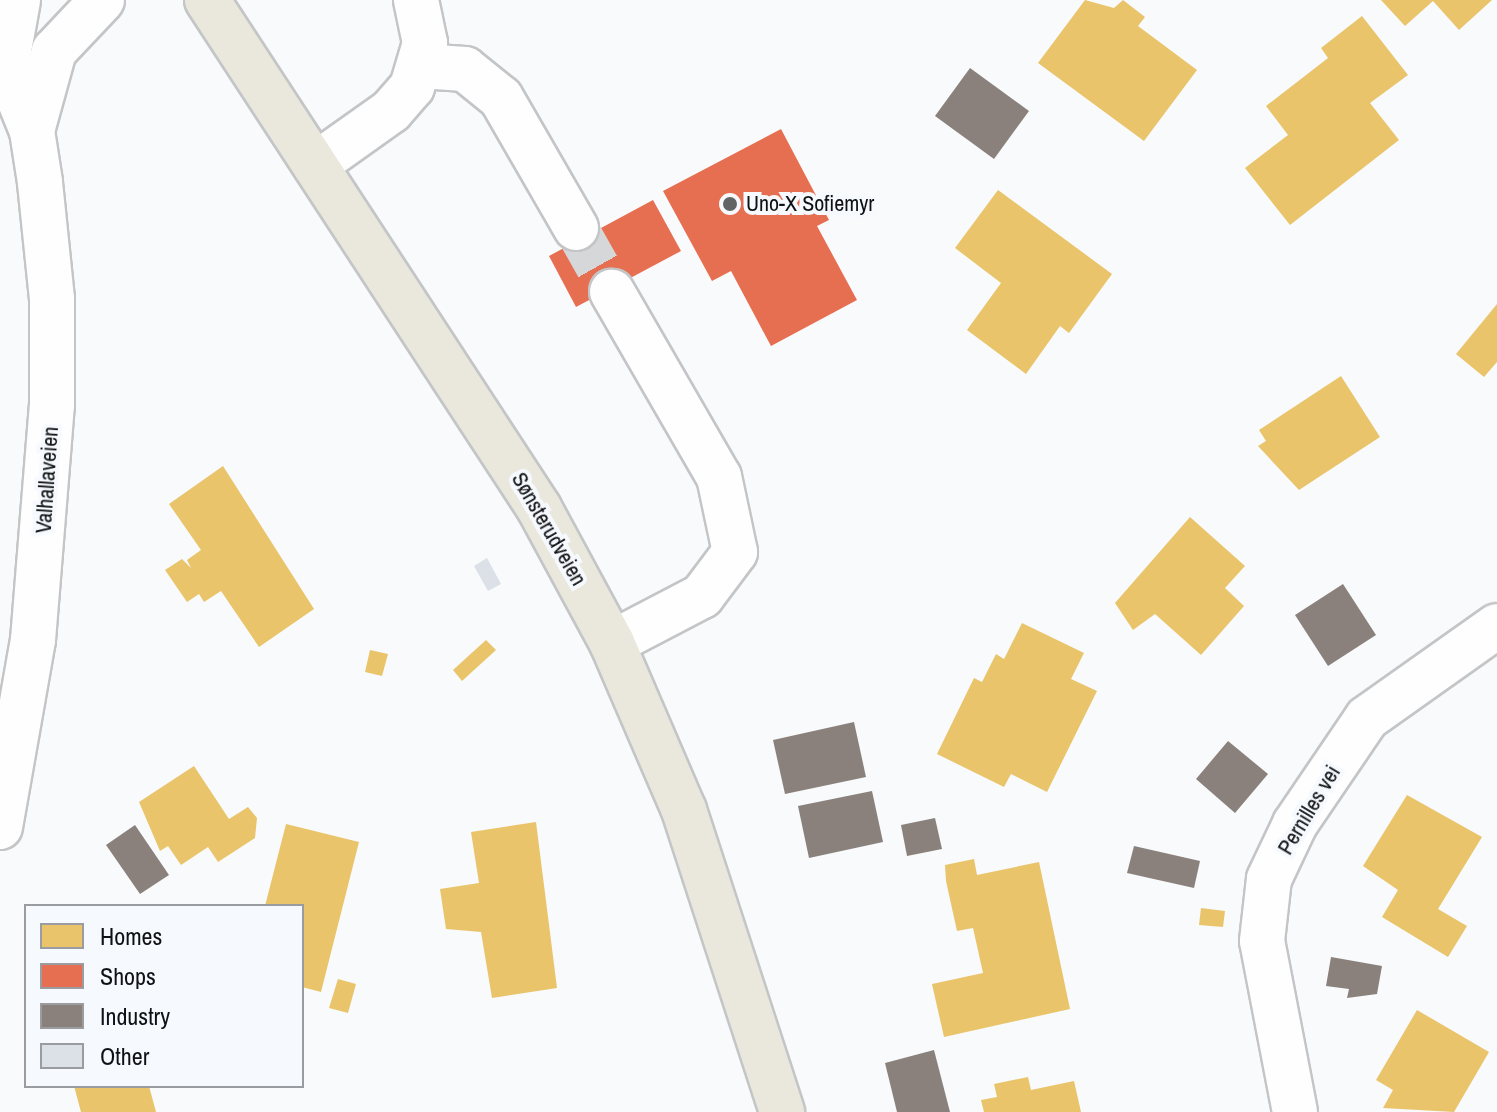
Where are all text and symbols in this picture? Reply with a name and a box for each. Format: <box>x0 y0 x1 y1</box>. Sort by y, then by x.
place label: Uno-X Sofiemyr <box>746 191 874 217</box>
marker: Uno-X Sofiemyr <box>721 195 739 213</box>
street label: Valhallaveien <box>30 426 64 534</box>
street label: Sønsterudveien <box>506 468 592 590</box>
street label: Pernilles vei <box>1272 761 1346 859</box>
legend <box>24 904 304 1088</box>
text: Homes <box>100 920 162 952</box>
text: Shops <box>100 960 156 992</box>
text: Industry <box>100 1000 170 1032</box>
text: Other <box>100 1040 149 1072</box>

